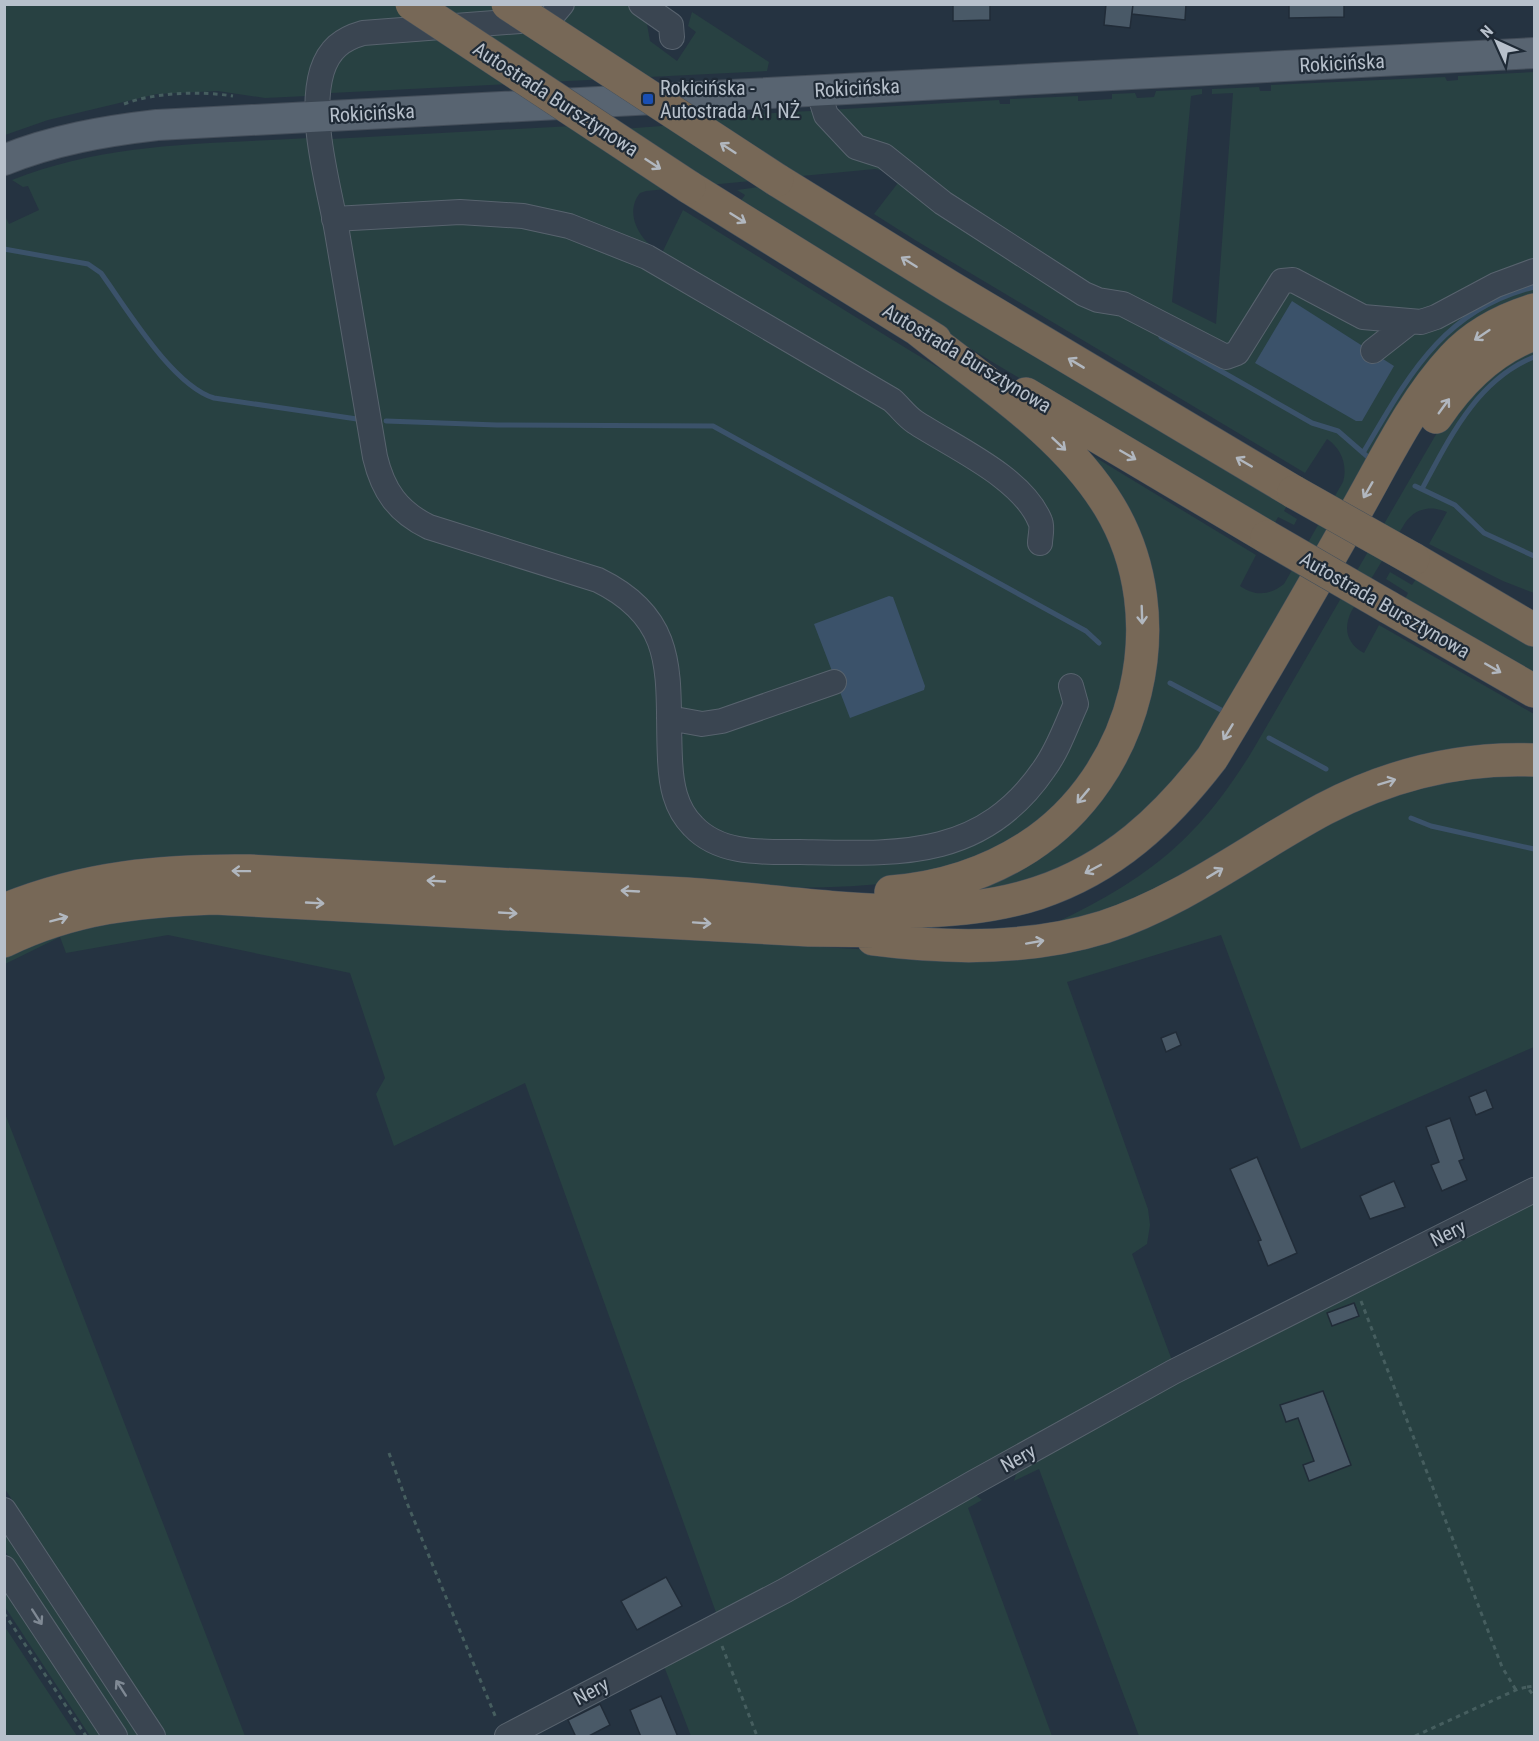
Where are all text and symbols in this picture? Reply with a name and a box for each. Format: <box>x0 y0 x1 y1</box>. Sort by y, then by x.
north arrow <box>1467 12 1527 72</box>
text: N <box>1477 22 1497 42</box>
street label: Autostrada Bursztynowa <box>469 37 643 161</box>
street label: Rokicińska <box>1299 49 1385 77</box>
street label: Rokicińska <box>814 74 900 102</box>
place label: Rokicińska - Autostrada A1 NŻ <box>660 76 800 123</box>
marker: Rokicińska - Autostrada A1 NŻ <box>641 92 655 106</box>
street label: Rokicińska <box>329 99 415 127</box>
one-way arrow <box>720 142 737 154</box>
one-way arrow <box>645 158 661 170</box>
one-way arrow <box>729 212 746 224</box>
one-way arrow <box>901 255 918 267</box>
street label: Autostrada Bursztynowa <box>878 298 1056 418</box>
one-way arrow <box>1474 329 1490 341</box>
one-way arrow <box>1068 356 1085 368</box>
one-way arrow <box>1438 398 1450 414</box>
one-way arrow <box>1052 437 1067 451</box>
one-way arrow <box>1119 450 1136 462</box>
one-way arrow <box>1236 456 1253 468</box>
one-way arrow <box>1361 482 1373 499</box>
street label: Autostrada Bursztynowa <box>1296 547 1474 663</box>
one-way arrow <box>1136 605 1148 625</box>
one-way arrow <box>1484 662 1501 674</box>
one-way arrow <box>1221 723 1233 740</box>
one-way arrow <box>1377 776 1396 787</box>
one-way arrow <box>1076 788 1090 803</box>
one-way arrow <box>1084 864 1102 875</box>
one-way arrow <box>231 865 251 877</box>
one-way arrow <box>1206 867 1224 878</box>
one-way arrow <box>426 876 446 887</box>
one-way arrow <box>621 886 641 897</box>
one-way arrow <box>304 897 324 908</box>
one-way arrow <box>497 907 517 918</box>
one-way arrow <box>49 913 68 925</box>
one-way arrow <box>692 918 712 929</box>
one-way arrow <box>1024 936 1044 947</box>
street label: Nery <box>1426 1214 1470 1252</box>
street label: Nery <box>996 1439 1040 1477</box>
one-way arrow <box>31 1608 43 1625</box>
street label: Nery <box>569 1672 613 1710</box>
one-way arrow <box>114 1679 127 1696</box>

